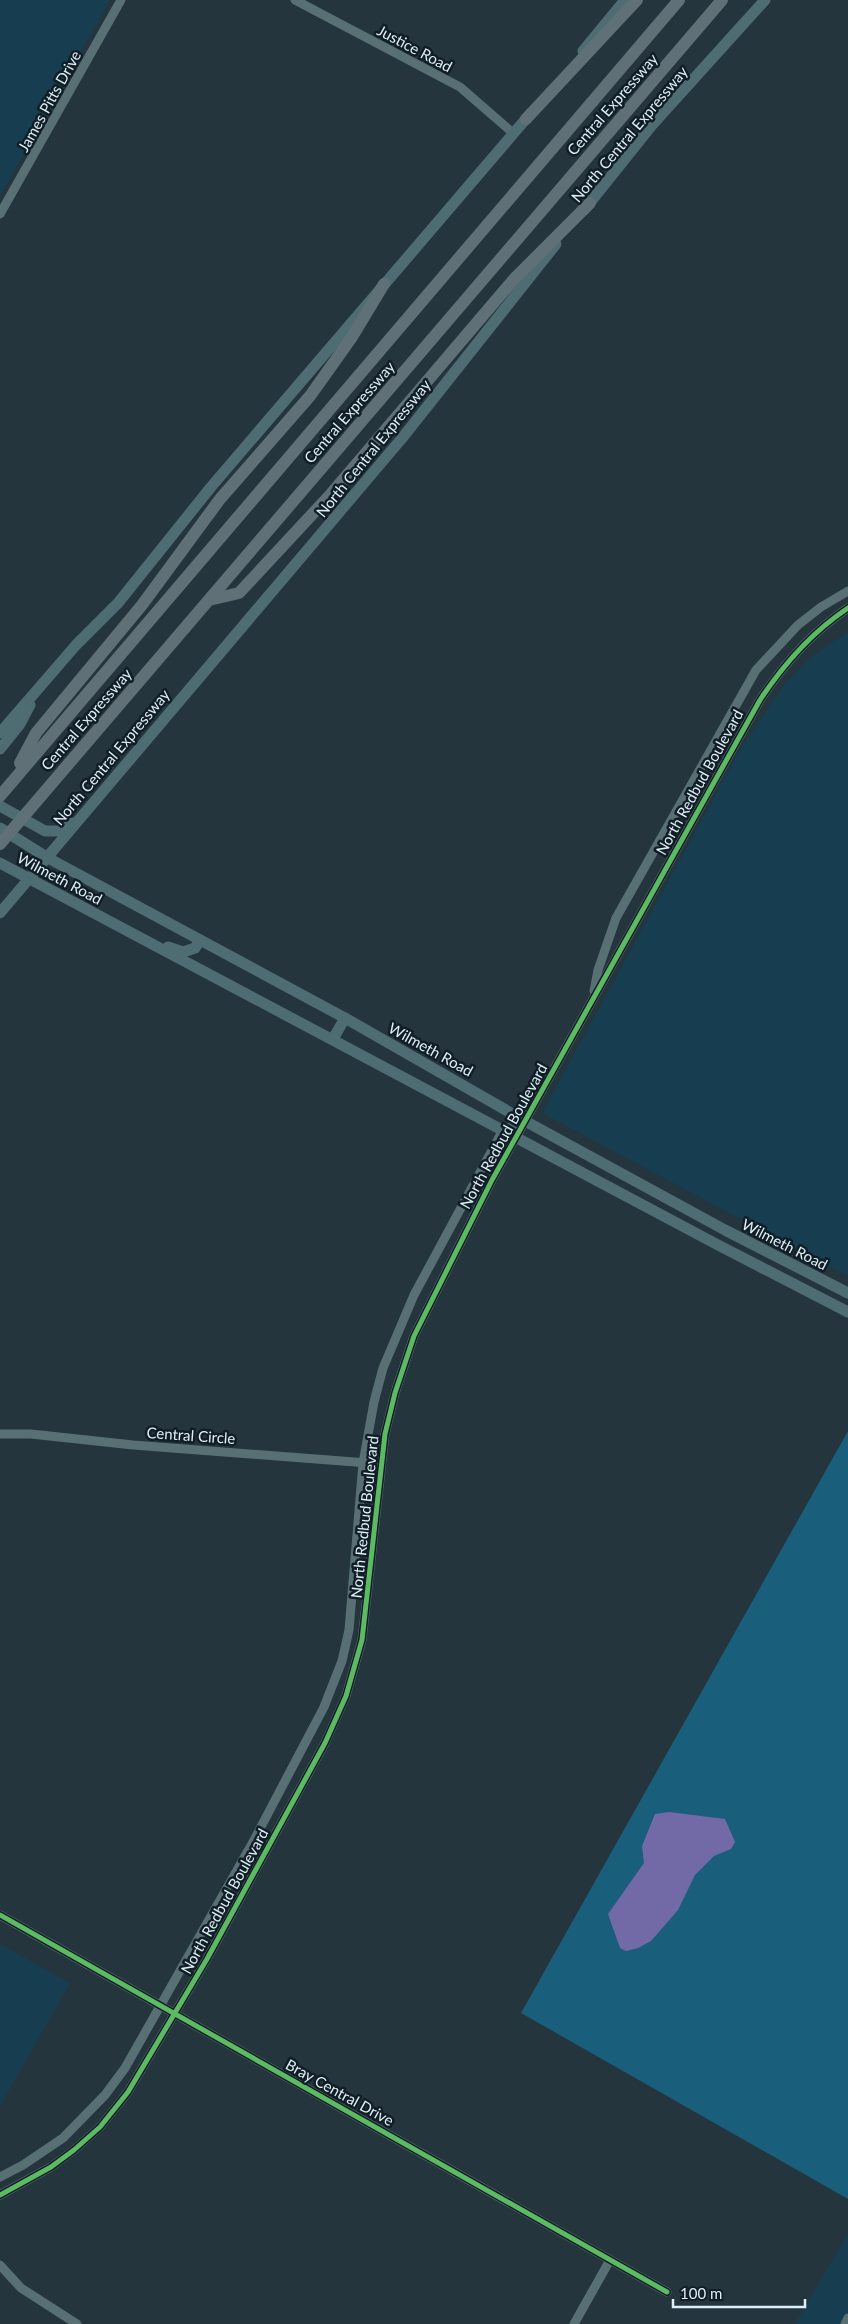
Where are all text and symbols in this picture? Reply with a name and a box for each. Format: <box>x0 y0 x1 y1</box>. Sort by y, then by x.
street label: Justice Road <box>374 21 456 75</box>
street label: James Pitts Drive <box>14 47 84 155</box>
street label: Central Expressway <box>563 49 661 159</box>
street label: North Central Expressway <box>567 62 691 206</box>
street label: Central Expressway <box>300 357 398 467</box>
street label: North Central Expressway <box>312 375 434 520</box>
street label: Central Expressway <box>37 664 135 774</box>
street label: North Central Expressway <box>49 685 173 829</box>
street label: North Redbud Boulevard <box>652 706 746 858</box>
street label: Wilmeth Road <box>14 848 106 908</box>
street label: Wilmeth Road <box>386 1018 476 1080</box>
street label: North Redbud Boulevard <box>456 1060 550 1212</box>
street label: Wilmeth Road <box>739 1215 831 1273</box>
street label: Central Circle <box>146 1423 236 1447</box>
street label: North Redbud Boulevard <box>347 1435 381 1599</box>
street label: North Redbud Boulevard <box>177 1825 271 1977</box>
street label: Bray Central Drive <box>283 2055 397 2129</box>
scale bar <box>673 2276 806 2308</box>
text: 100 m <box>680 2284 722 2302</box>

